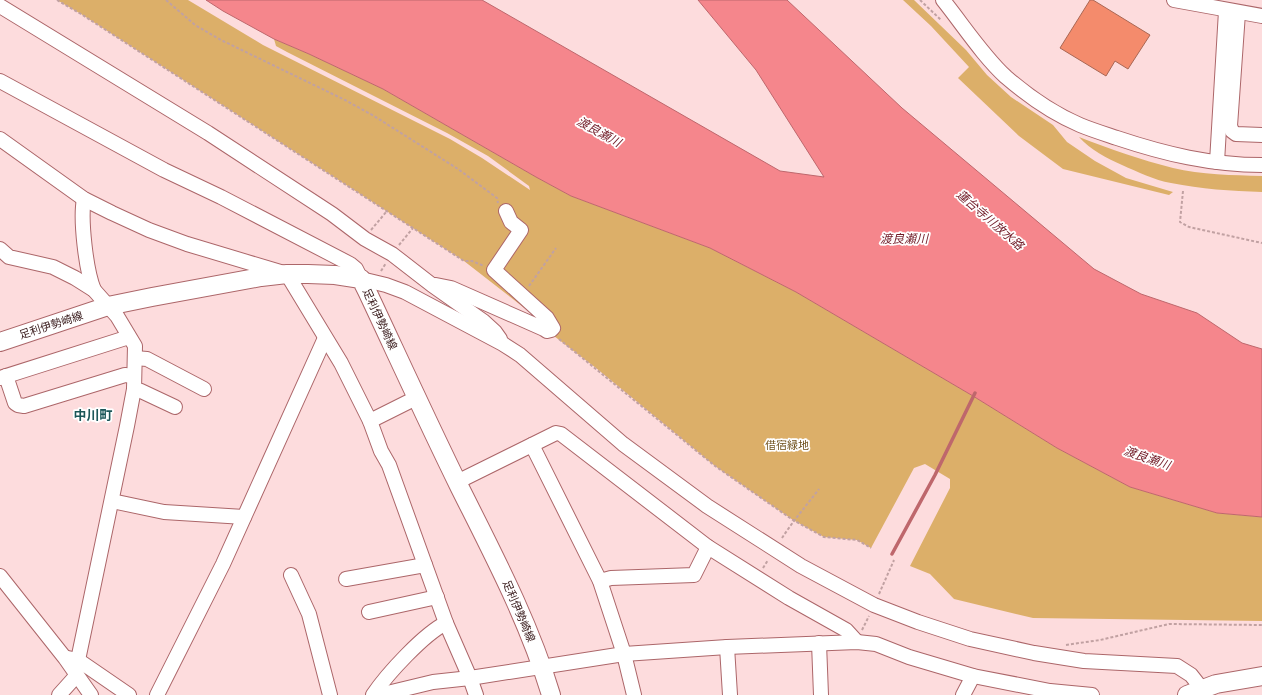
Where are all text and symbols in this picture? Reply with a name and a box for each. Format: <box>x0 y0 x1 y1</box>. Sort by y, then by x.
water label: 渡良瀬川 <box>575 114 625 151</box>
water label: 蓮台寺川放水路 <box>954 187 1027 253</box>
water label: 渡良瀬川 <box>880 232 930 246</box>
street label: 足利伊勢崎線 <box>360 287 399 352</box>
street label: 足利伊勢崎線 <box>18 309 85 342</box>
district label: 中川町 <box>73 408 113 423</box>
park label: 借宿緑地 <box>765 439 809 452</box>
water label: 渡良瀬川 <box>1122 444 1174 473</box>
street label: 足利伊勢崎線 <box>500 578 537 644</box>

